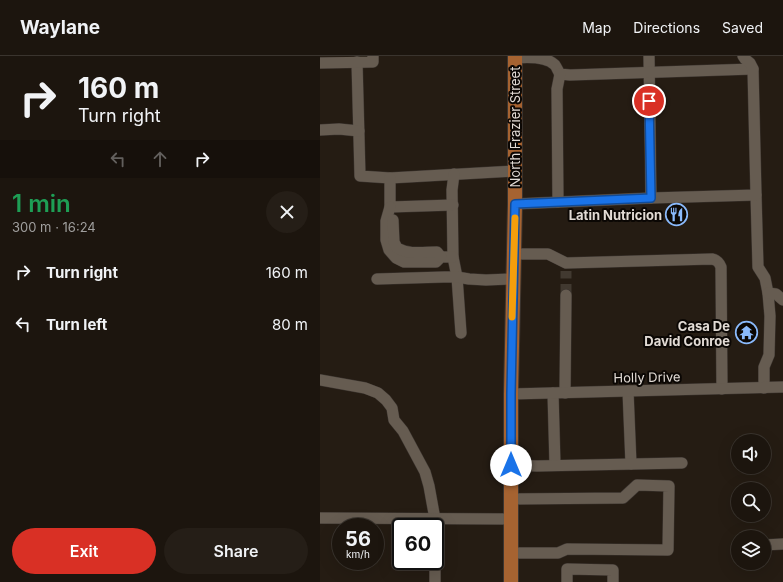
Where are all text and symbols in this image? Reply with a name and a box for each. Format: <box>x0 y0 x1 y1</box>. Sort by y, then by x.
text: Waylane <box>20 16 100 39</box>
text: Map <box>582 19 611 36</box>
text: Directions <box>633 19 700 36</box>
text: Saved <box>722 19 763 36</box>
street label: North Frazier Street <box>507 67 523 187</box>
text: 160 m <box>78 71 159 105</box>
icon: right <box>12 72 64 124</box>
pin <box>632 84 666 118</box>
icon: arrive <box>638 90 660 112</box>
text: Turn right <box>78 105 161 126</box>
icon: left <box>107 148 129 170</box>
icon: ahead <box>149 148 171 170</box>
icon: right <box>191 148 213 170</box>
text: 1 min <box>12 189 71 218</box>
button: close <box>266 191 308 233</box>
restaurant icon: Latin Nutricion <box>664 202 690 228</box>
place label: Latin Nutricion <box>569 207 662 223</box>
text: 300 m · 16:24 <box>12 219 96 235</box>
icon: right <box>12 261 34 283</box>
text: Turn right <box>46 263 118 282</box>
text: 160 m <box>266 263 308 282</box>
icon: left <box>12 313 34 335</box>
text: Turn left <box>46 315 107 334</box>
text: 80 m <box>272 315 308 334</box>
place label: Casa De David Conroe <box>644 318 730 349</box>
temple icon: Casa De David Conroe <box>733 320 759 346</box>
street label: Holly Drive <box>613 368 681 386</box>
map controls <box>731 434 771 570</box>
button: sound <box>731 434 771 474</box>
position arrow <box>490 444 532 486</box>
button: search <box>731 482 771 522</box>
speed limit sign: 60 <box>392 518 444 570</box>
text: 56 <box>345 527 371 551</box>
button: Exit <box>12 528 156 574</box>
button: Share <box>164 528 308 574</box>
button: layers <box>731 530 771 570</box>
text: km/h <box>346 548 370 560</box>

